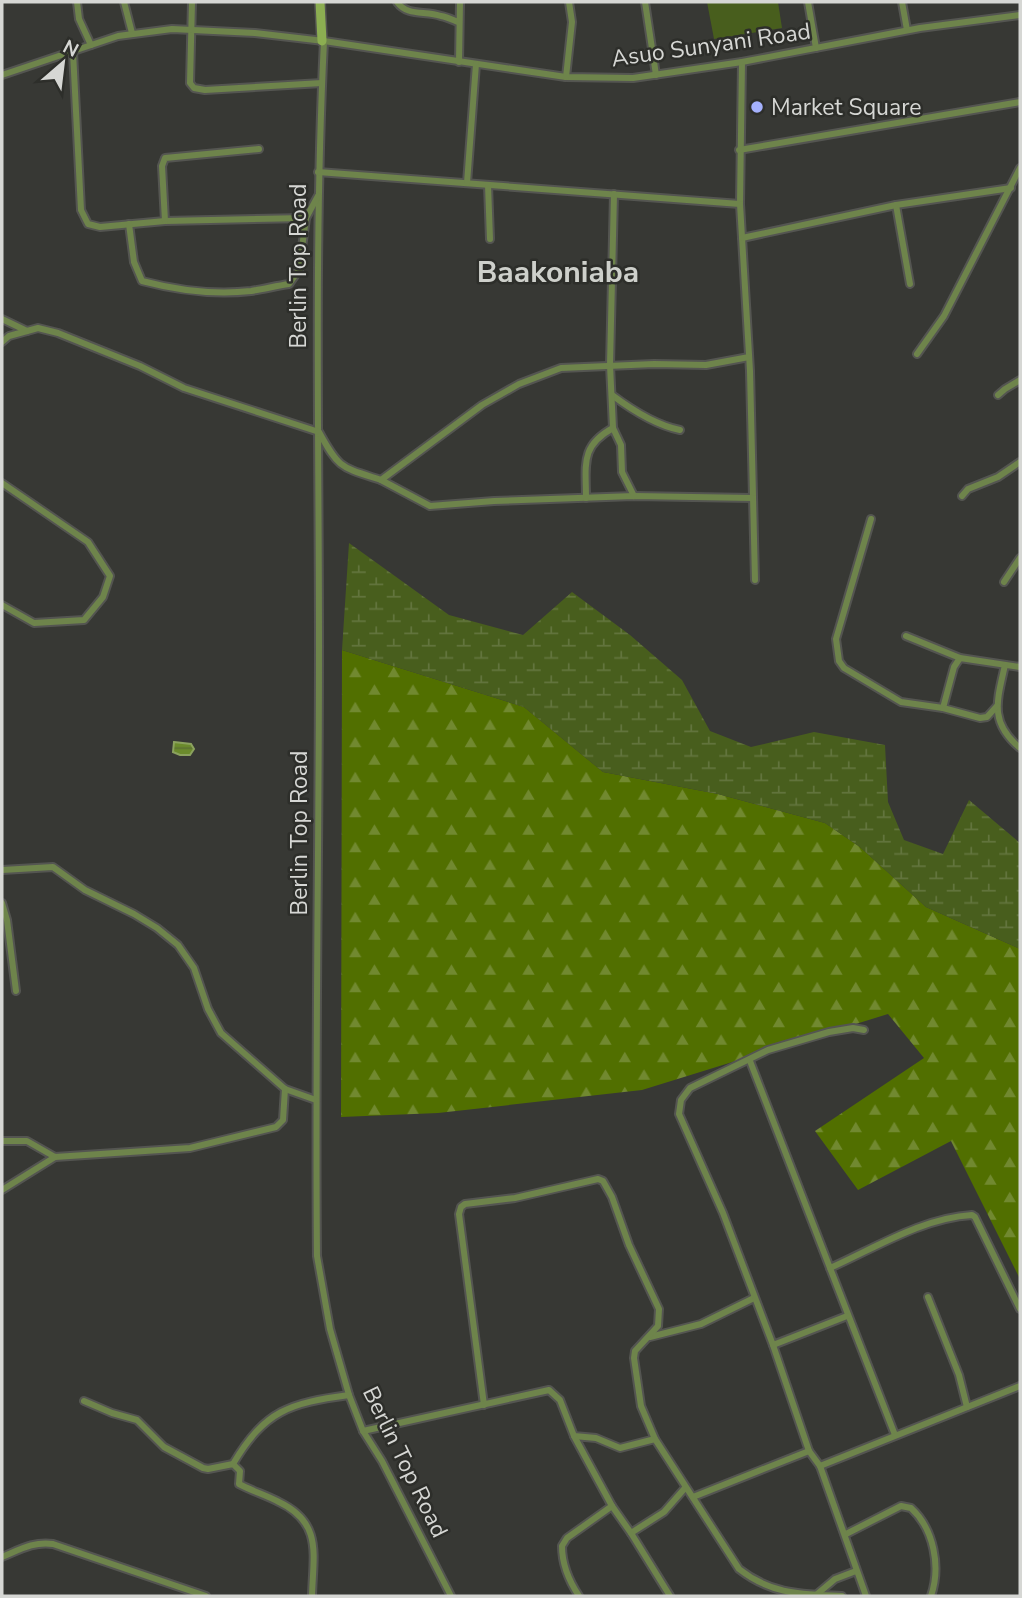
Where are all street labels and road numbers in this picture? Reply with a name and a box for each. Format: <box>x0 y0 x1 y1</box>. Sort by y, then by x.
street label: Asuo Sunyani Road <box>609 16 813 74</box>
street label: Berlin Top Road <box>283 184 314 348</box>
street label: Berlin Top Road <box>284 751 315 915</box>
street label: Berlin Top Road <box>355 1381 455 1543</box>

